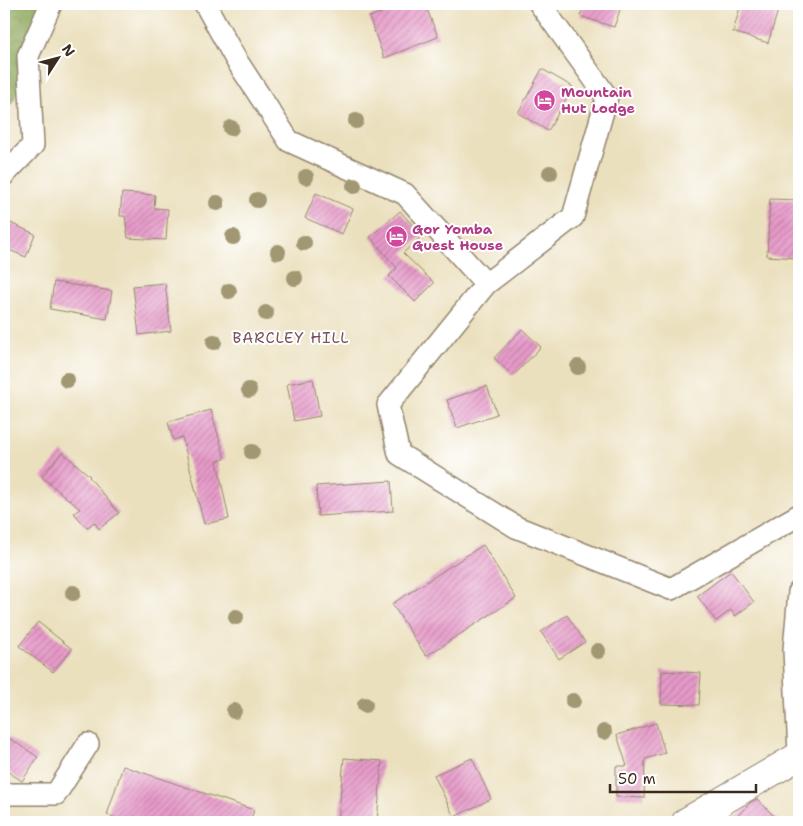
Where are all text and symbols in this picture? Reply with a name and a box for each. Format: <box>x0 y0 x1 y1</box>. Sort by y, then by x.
north arrow <box>32 32 82 82</box>
text: N <box>58 41 79 60</box>
place label: Mountain Hut Lodge <box>561 83 635 117</box>
hotel icon: Mountain Hut Lodge <box>533 88 557 112</box>
place label: Gor Yomba Guest House <box>412 220 503 254</box>
hotel icon: Gor Yomba Guest House <box>384 225 408 249</box>
district label: BARCLEY HILL <box>232 328 350 348</box>
scale bar <box>610 761 757 793</box>
text: 50 m <box>618 769 656 789</box>

